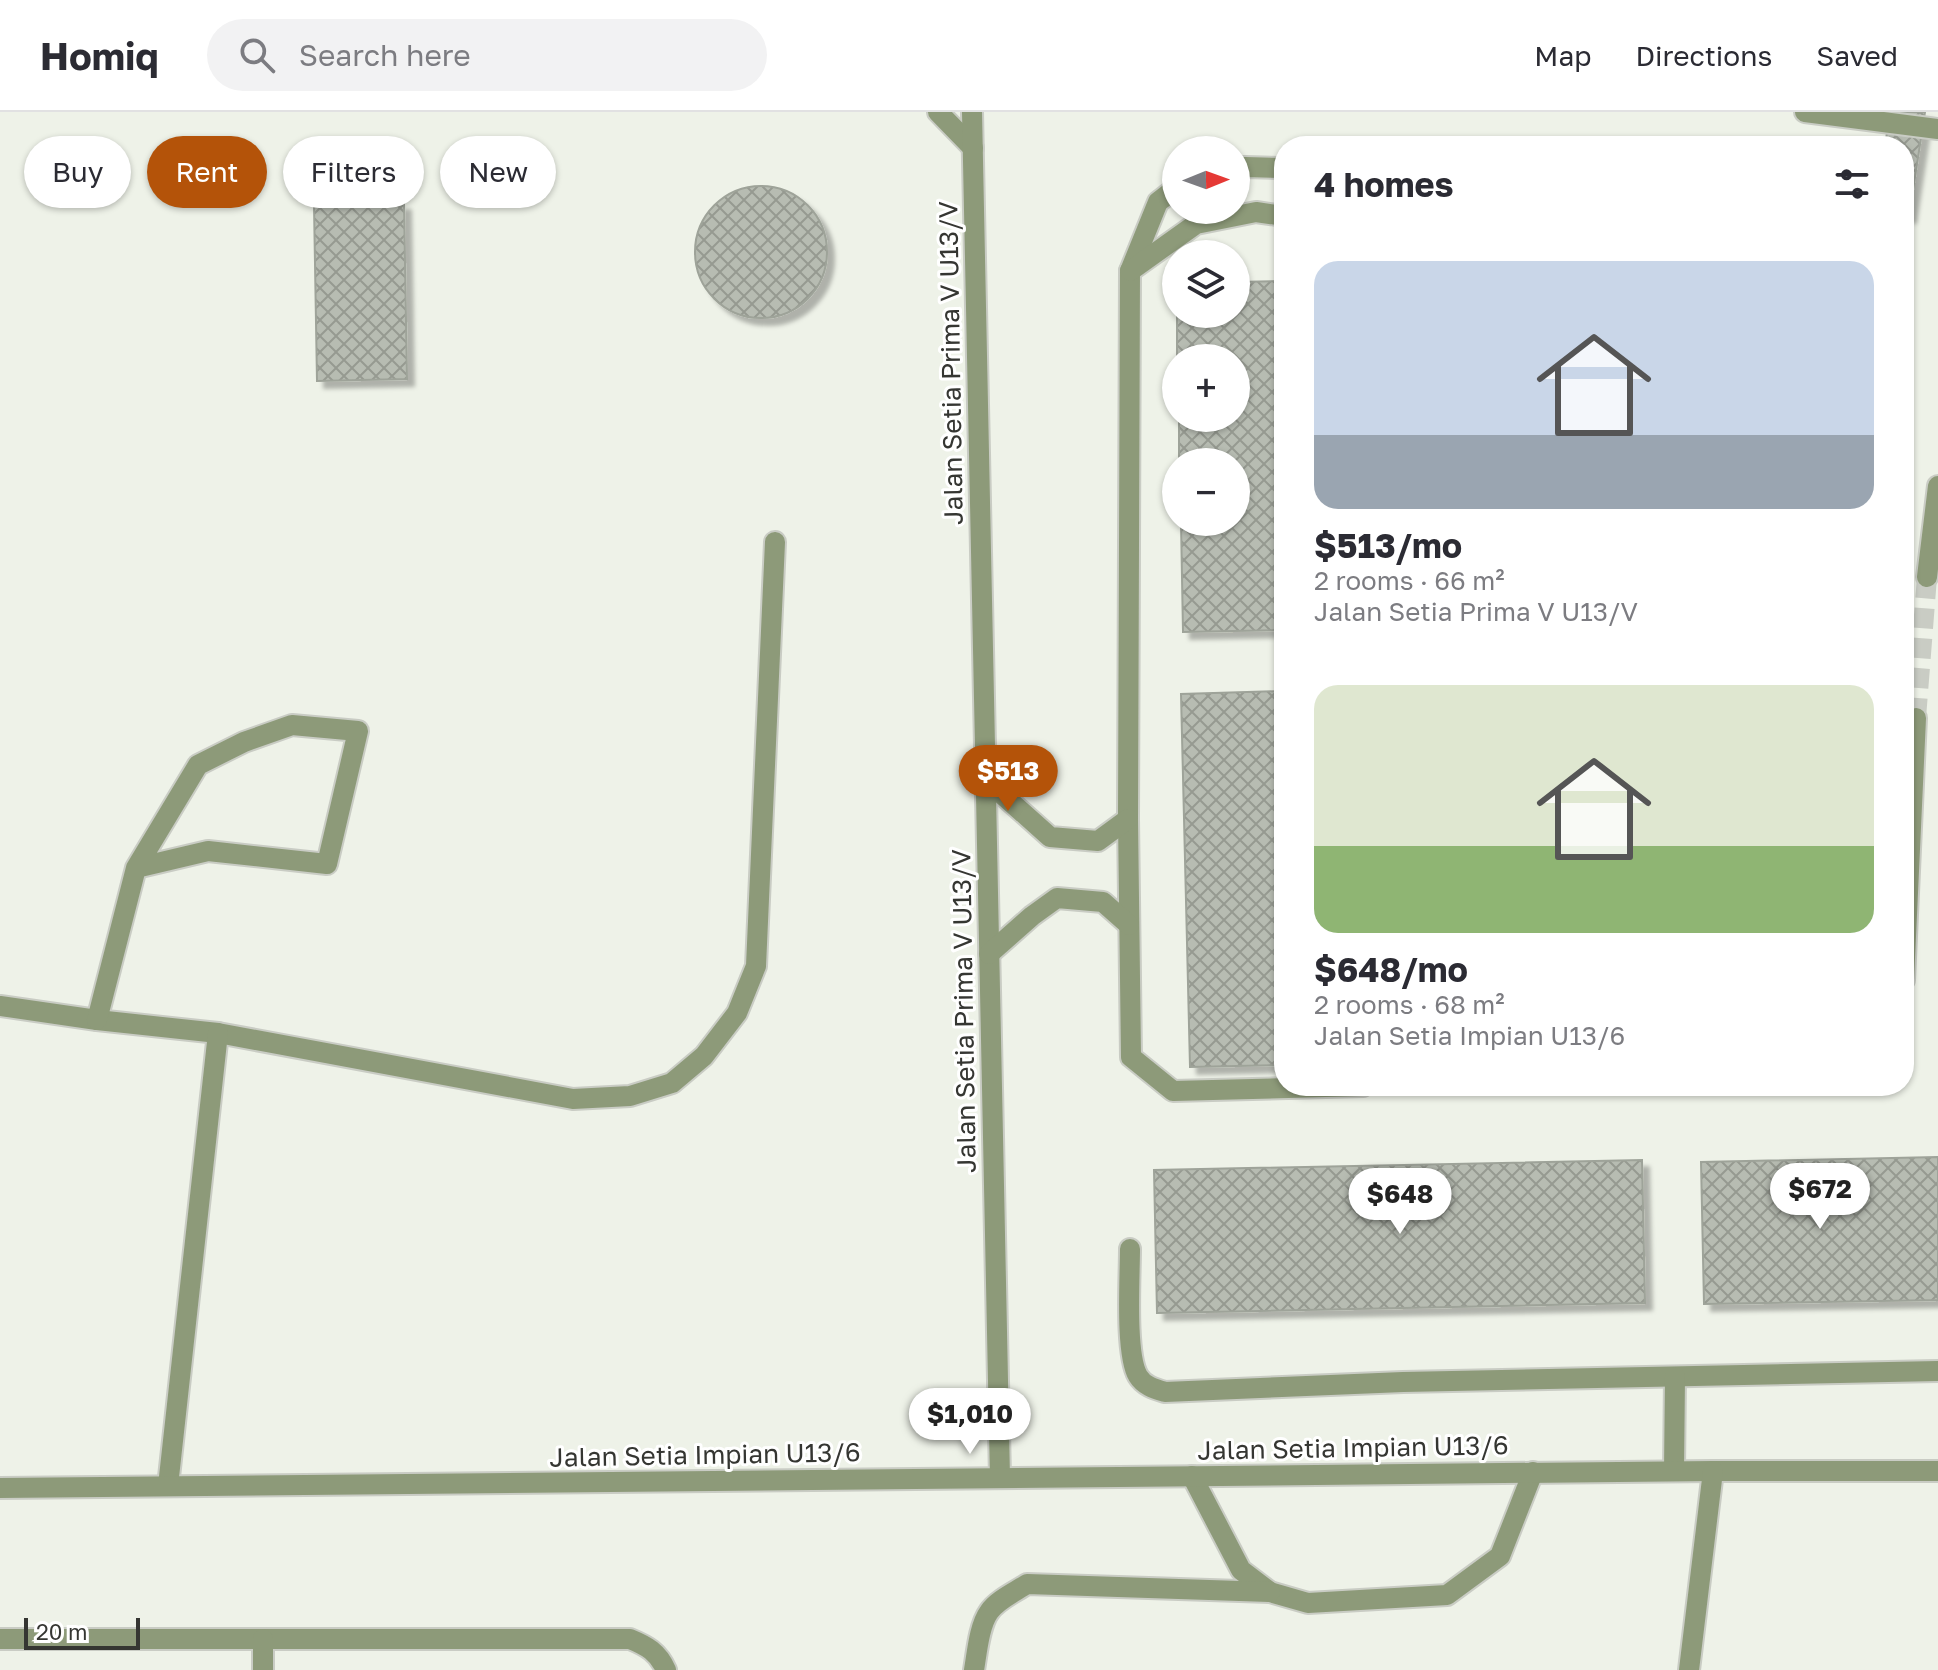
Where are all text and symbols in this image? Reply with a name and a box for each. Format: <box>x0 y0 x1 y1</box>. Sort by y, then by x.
search box <box>207 19 767 91</box>
text: Homiq <box>40 33 159 78</box>
icon: search <box>235 33 279 77</box>
text: Search here <box>299 37 471 73</box>
text: Map <box>1534 39 1591 72</box>
text: Directions <box>1635 39 1772 72</box>
text: Saved <box>1816 39 1898 72</box>
chip: Buy <box>24 136 131 208</box>
chip: Rent <box>147 136 267 208</box>
chip: Filters <box>283 136 424 208</box>
chip: New <box>440 136 556 208</box>
north arrow <box>1162 136 1250 224</box>
map controls <box>1162 136 1250 536</box>
icon: filters <box>1830 162 1874 206</box>
text: 4 homes <box>1314 164 1454 204</box>
street label: Jalan Setia Prima V U13/V <box>932 201 969 525</box>
button: layers <box>1162 240 1250 328</box>
icon: home <box>1522 313 1666 457</box>
button: + <box>1162 344 1250 432</box>
button: − <box>1162 448 1250 536</box>
text: $513/mo <box>1314 525 1462 565</box>
text: 2 rooms · 66 m² <box>1314 565 1505 596</box>
text: Jalan Setia Prima V U13/V <box>1314 596 1638 627</box>
icon: home <box>1522 737 1666 881</box>
pin: $513 <box>961 745 1055 813</box>
text: $513 <box>977 755 1039 786</box>
street label: Jalan Setia Prima V U13/V <box>945 849 982 1173</box>
text: $648/mo <box>1314 949 1468 989</box>
text: 2 rooms · 68 m² <box>1314 989 1505 1020</box>
text: Jalan Setia Impian U13/6 <box>1314 1020 1625 1051</box>
pin: $672 <box>1773 1163 1867 1231</box>
pin: $648 <box>1353 1168 1447 1236</box>
text: $672 <box>1788 1173 1852 1204</box>
text: $648 <box>1367 1178 1433 1209</box>
pin: $1,010 <box>905 1388 1035 1456</box>
text: $1,010 <box>927 1398 1013 1429</box>
street label: Jalan Setia Impian U13/6 <box>1197 1429 1509 1466</box>
street label: Jalan Setia Impian U13/6 <box>549 1436 861 1473</box>
scale bar <box>24 1614 140 1650</box>
text: 20 m <box>36 1618 87 1645</box>

